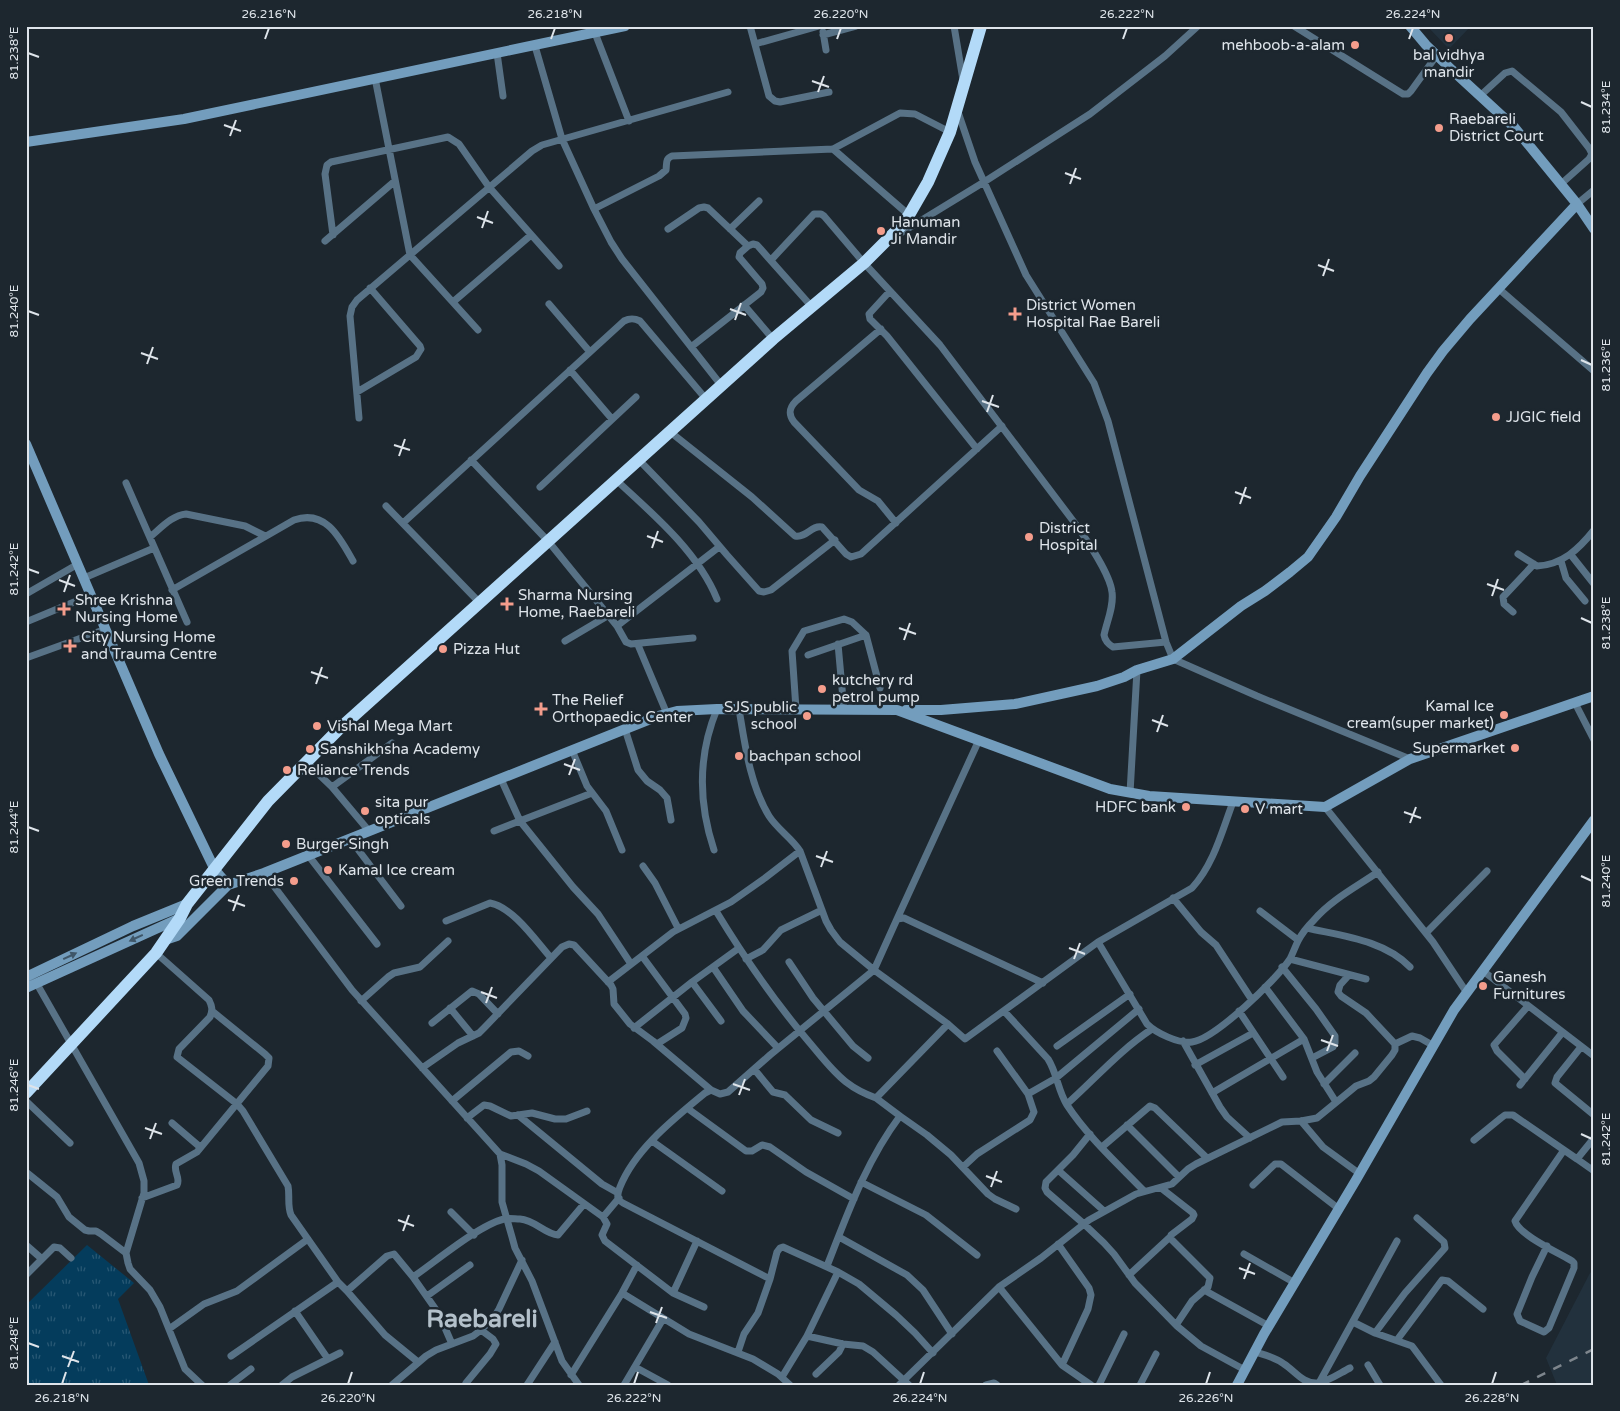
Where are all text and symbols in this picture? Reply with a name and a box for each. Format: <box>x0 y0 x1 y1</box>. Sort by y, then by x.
text: 26.216°N <box>242 7 296 21</box>
text: 26.218°N <box>528 7 582 21</box>
text: 26.220°N <box>814 7 868 21</box>
text: 26.222°N <box>1100 7 1154 21</box>
text: 26.224°N <box>1386 7 1440 21</box>
text: 81.238°E <box>7 26 21 80</box>
marker: bal vidhya mandir <box>1443 32 1455 44</box>
place label: mehboob-a-alam <box>1221 36 1345 54</box>
marker: mehboob-a-alam <box>1349 39 1361 51</box>
place label: bal vidhya mandir <box>1413 46 1485 81</box>
text: 81.234°E <box>1599 80 1613 134</box>
place label: Raebareli District Court <box>1449 110 1544 145</box>
marker: Raebareli District Court <box>1433 122 1445 134</box>
place label: Hanuman Ji Mandir <box>891 213 960 248</box>
marker: Hanuman Ji Mandir <box>875 225 887 237</box>
text: 81.240°E <box>7 284 21 338</box>
place label: District Women Hospital Rae Bareli <box>1026 296 1160 331</box>
marker: District Women Hospital Rae Bareli <box>1008 307 1022 321</box>
text: 81.236°E <box>1599 338 1613 391</box>
place label: JJGIC field <box>1506 408 1581 426</box>
marker: JJGIC field <box>1490 411 1502 423</box>
place label: District Hospital <box>1039 519 1098 554</box>
marker: District Hospital <box>1023 531 1035 543</box>
text: 81.242°E <box>7 542 21 596</box>
place label: Sharma Nursing Home, Raebareli <box>518 586 635 621</box>
place label: Shree Krishna Nursing Home <box>75 591 178 626</box>
text: 81.238°E <box>1599 596 1613 650</box>
marker: Sharma Nursing Home, Raebareli <box>500 597 514 611</box>
marker: Shree Krishna Nursing Home <box>57 602 71 616</box>
place label: City Nursing Home and Trauma Centre <box>81 628 217 663</box>
marker: City Nursing Home and Trauma Centre <box>63 639 77 653</box>
place label: Pizza Hut <box>453 640 520 658</box>
marker: Pizza Hut <box>437 643 449 655</box>
place label: kutchery rd petrol pump <box>832 671 920 706</box>
marker: kutchery rd petrol pump <box>816 683 828 695</box>
place label: The Relief Orthopaedic Center <box>552 691 693 726</box>
place label: Kamal Ice cream(super market) <box>1347 697 1494 732</box>
place label: SJS public school <box>724 698 797 733</box>
marker: The Relief Orthopaedic Center <box>534 702 548 716</box>
marker: Kamal Ice cream(super market) <box>1498 709 1510 721</box>
marker: SJS public school <box>801 710 813 722</box>
place label: Vishal Mega Mart <box>327 717 453 735</box>
marker: Vishal Mega Mart <box>311 720 323 732</box>
place label: Supermarket <box>1413 739 1505 757</box>
place label: Sanshikhsha Academy <box>320 740 480 758</box>
marker: Supermarket <box>1509 742 1521 754</box>
marker: Sanshikhsha Academy <box>304 743 316 755</box>
place label: bachpan school <box>749 747 861 765</box>
marker: bachpan school <box>733 750 745 762</box>
place label: Reliance Trends <box>297 761 410 779</box>
marker: Reliance Trends <box>281 764 293 776</box>
place label: sita pur opticals <box>375 793 430 828</box>
place label: HDFC bank <box>1095 798 1176 816</box>
text: 81.244°E <box>7 800 21 854</box>
place label: V mart <box>1255 800 1303 818</box>
marker: HDFC bank <box>1180 801 1192 813</box>
marker: V mart <box>1239 803 1251 815</box>
marker: sita pur opticals <box>359 805 371 817</box>
place label: Burger Singh <box>296 835 389 853</box>
marker: Burger Singh <box>280 838 292 850</box>
text: 81.240°E <box>1599 854 1613 908</box>
place label: Kamal Ice cream <box>338 861 455 879</box>
marker: Kamal Ice cream <box>322 864 334 876</box>
place label: Green Trends <box>189 872 284 890</box>
marker: Green Trends <box>288 875 300 887</box>
one-way arrow <box>129 934 143 942</box>
one-way arrow <box>63 952 77 960</box>
place label: Ganesh Furnitures <box>1493 968 1565 1003</box>
marker: Ganesh Furnitures <box>1477 980 1489 992</box>
text: 81.246°E <box>7 1058 21 1111</box>
text: 81.242°E <box>1599 1112 1613 1166</box>
district label: Raebareli <box>426 1304 538 1334</box>
text: 81.248°E <box>7 1316 21 1370</box>
text: 26.218°N <box>35 1391 89 1405</box>
text: 26.220°N <box>321 1391 375 1405</box>
text: 26.222°N <box>607 1391 661 1405</box>
text: 26.224°N <box>893 1391 947 1405</box>
text: 26.226°N <box>1179 1391 1233 1405</box>
text: 26.228°N <box>1465 1391 1519 1405</box>

